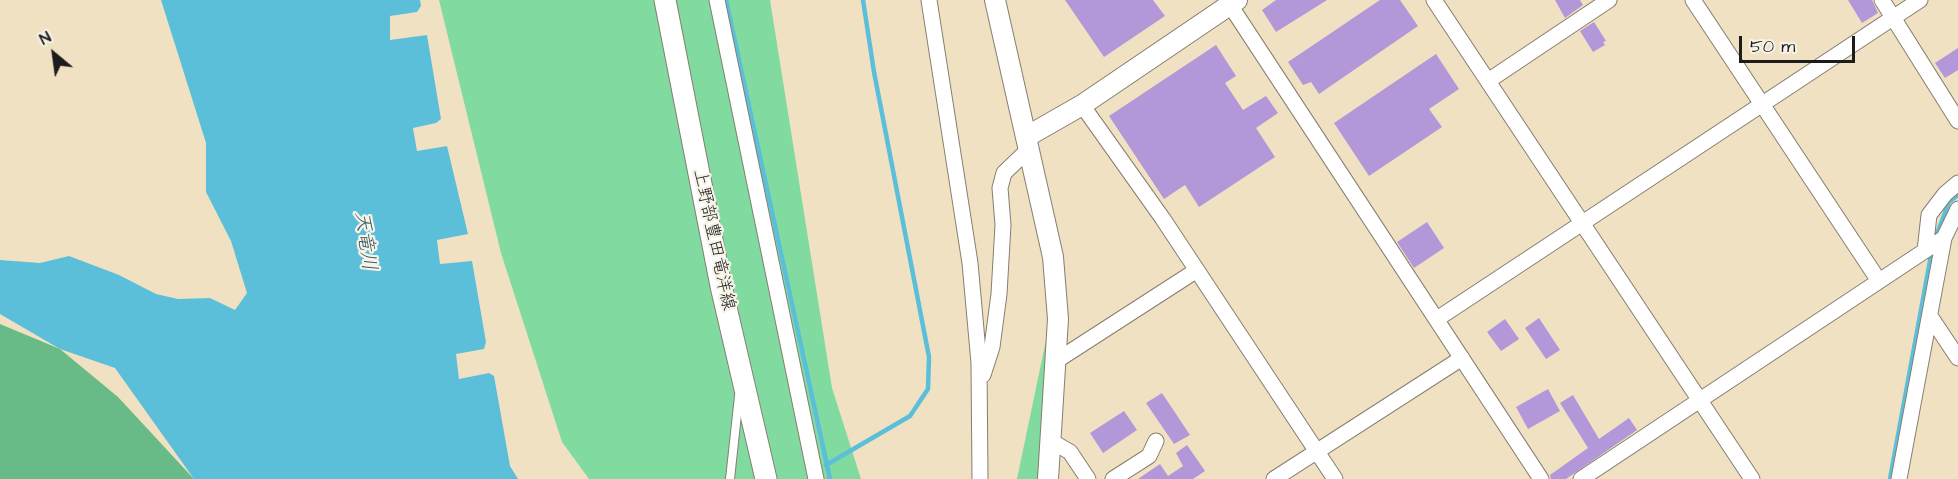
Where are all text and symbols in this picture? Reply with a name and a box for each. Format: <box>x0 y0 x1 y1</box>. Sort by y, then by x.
north arrow <box>24 24 84 84</box>
scale bar <box>1742 24 1858 62</box>
text: N <box>36 26 55 50</box>
text: 50 m <box>1750 34 1795 59</box>
street label: 上野部豊田竜洋線 <box>687 167 739 313</box>
water label: 天竜川 <box>348 210 380 272</box>

